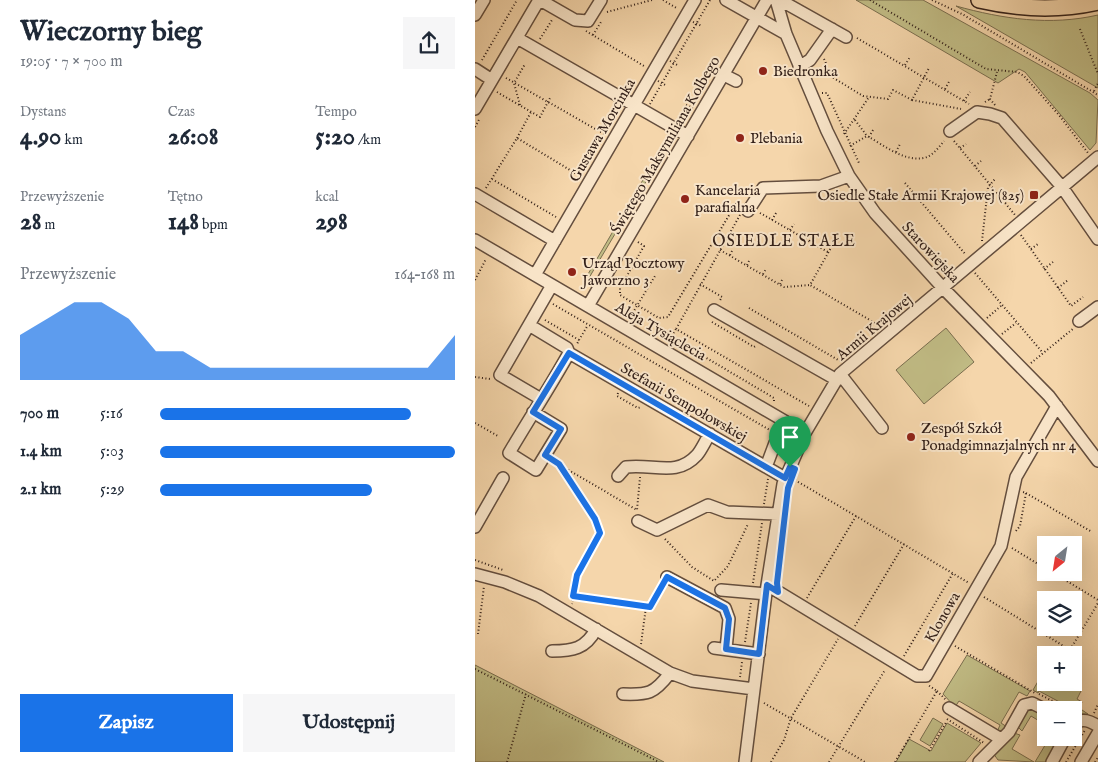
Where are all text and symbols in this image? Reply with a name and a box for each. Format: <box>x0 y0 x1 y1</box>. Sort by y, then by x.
text: Wieczorny bieg <box>20 15 202 50</box>
button: share <box>403 17 455 69</box>
text: 19:05 · 7 × 700 m <box>20 52 122 72</box>
street label: Świętego Maksymiliana Kolbego <box>606 53 724 238</box>
place label: Biedronka <box>773 62 838 81</box>
marker: Biedronka <box>757 65 769 77</box>
street label: Gustawa Morcinka <box>565 75 640 185</box>
text: Dystans <box>20 103 66 121</box>
text: Czas <box>168 103 195 121</box>
text: Tempo <box>315 103 357 121</box>
text: 4.90 <box>20 121 61 153</box>
text: 26:08 <box>168 121 219 153</box>
text: 5:20 <box>315 121 355 153</box>
place label: Plebania <box>750 129 803 148</box>
text: km <box>61 131 83 149</box>
text: /km <box>355 131 381 149</box>
marker: Plebania <box>734 132 746 144</box>
place label: Kancelaria parafialna <box>695 181 761 217</box>
place label: Osiedle Stałe Armii Krajowej (825) <box>817 186 1024 205</box>
text: Przewyższenie <box>20 188 104 206</box>
text: Tętno <box>168 188 203 206</box>
text: kcal <box>315 188 339 206</box>
marker: Osiedle Stałe Armii Krajowej (825) <box>1028 189 1040 201</box>
marker: Kancelaria parafialna <box>679 193 691 205</box>
text: 28 <box>20 206 42 238</box>
text: 148 <box>168 206 199 238</box>
text: 298 <box>315 206 348 238</box>
text: m <box>42 216 55 234</box>
text: bpm <box>199 216 228 234</box>
street label: Starowiejska <box>898 218 964 287</box>
district label: OSIEDLE STAŁE <box>712 232 856 252</box>
place label: Urząd Pocztowy Jaworzno 3 <box>580 254 685 290</box>
text: Przewyższenie <box>20 265 116 285</box>
text: 164–168 m <box>394 265 455 285</box>
marker: Urząd Pocztowy Jaworzno 3 <box>566 266 578 278</box>
street label: Armii Krajowej <box>832 290 916 365</box>
street label: Aleja Tysiąclecia <box>611 297 710 365</box>
street label: Stefanii Sempołowskiej <box>617 359 750 446</box>
text: 700 m <box>20 404 59 424</box>
text: 5:16 <box>100 404 123 424</box>
pin <box>769 416 811 467</box>
place label: Zespół Szkół Ponadgimnazjalnych nr 4 <box>921 419 1077 455</box>
icon: arrive <box>776 423 804 451</box>
marker: Zespół Szkół Ponadgimnazjalnych nr 4 <box>905 431 917 443</box>
text: 1.4 km <box>20 442 62 462</box>
text: 5:03 <box>100 442 124 462</box>
text: 2.1 km <box>20 480 61 500</box>
text: 5:29 <box>100 480 125 500</box>
north arrow <box>1037 536 1083 581</box>
map controls <box>1037 536 1082 746</box>
street label: Klonowa <box>920 588 965 646</box>
button: layers <box>1037 591 1082 636</box>
button: + <box>1037 646 1082 691</box>
button: Zapisz <box>20 694 233 752</box>
button: Udostępnij <box>243 694 455 752</box>
button: − <box>1037 701 1082 746</box>

